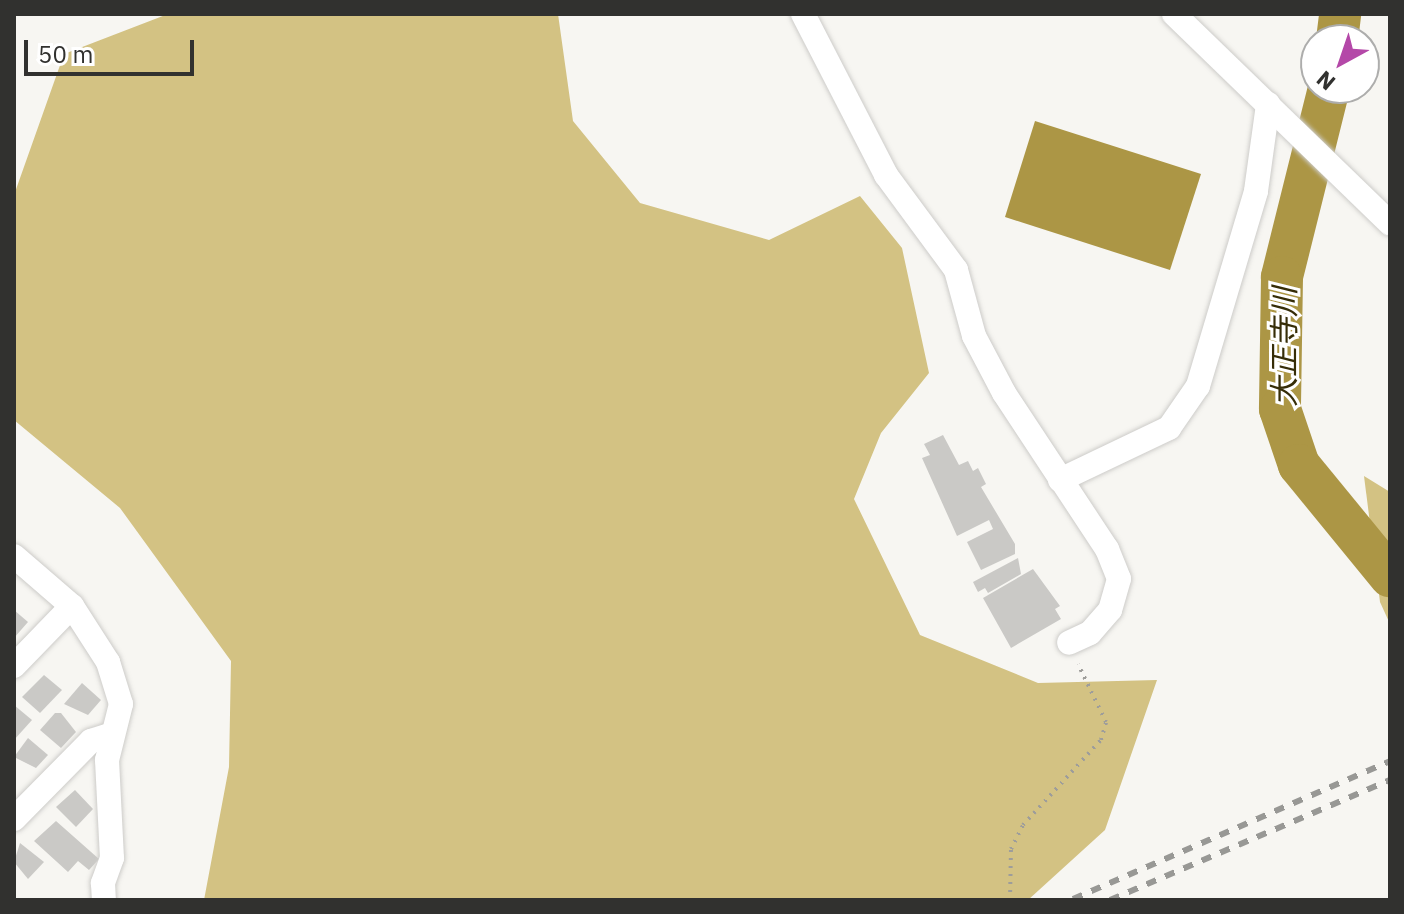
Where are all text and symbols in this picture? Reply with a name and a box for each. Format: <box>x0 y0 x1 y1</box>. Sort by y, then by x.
scale bar <box>28 24 198 74</box>
north arrow <box>1300 24 1380 104</box>
text: 50 m <box>38 38 93 70</box>
text: N <box>1310 65 1341 97</box>
water label: 大正寺川 <box>1266 287 1302 407</box>

